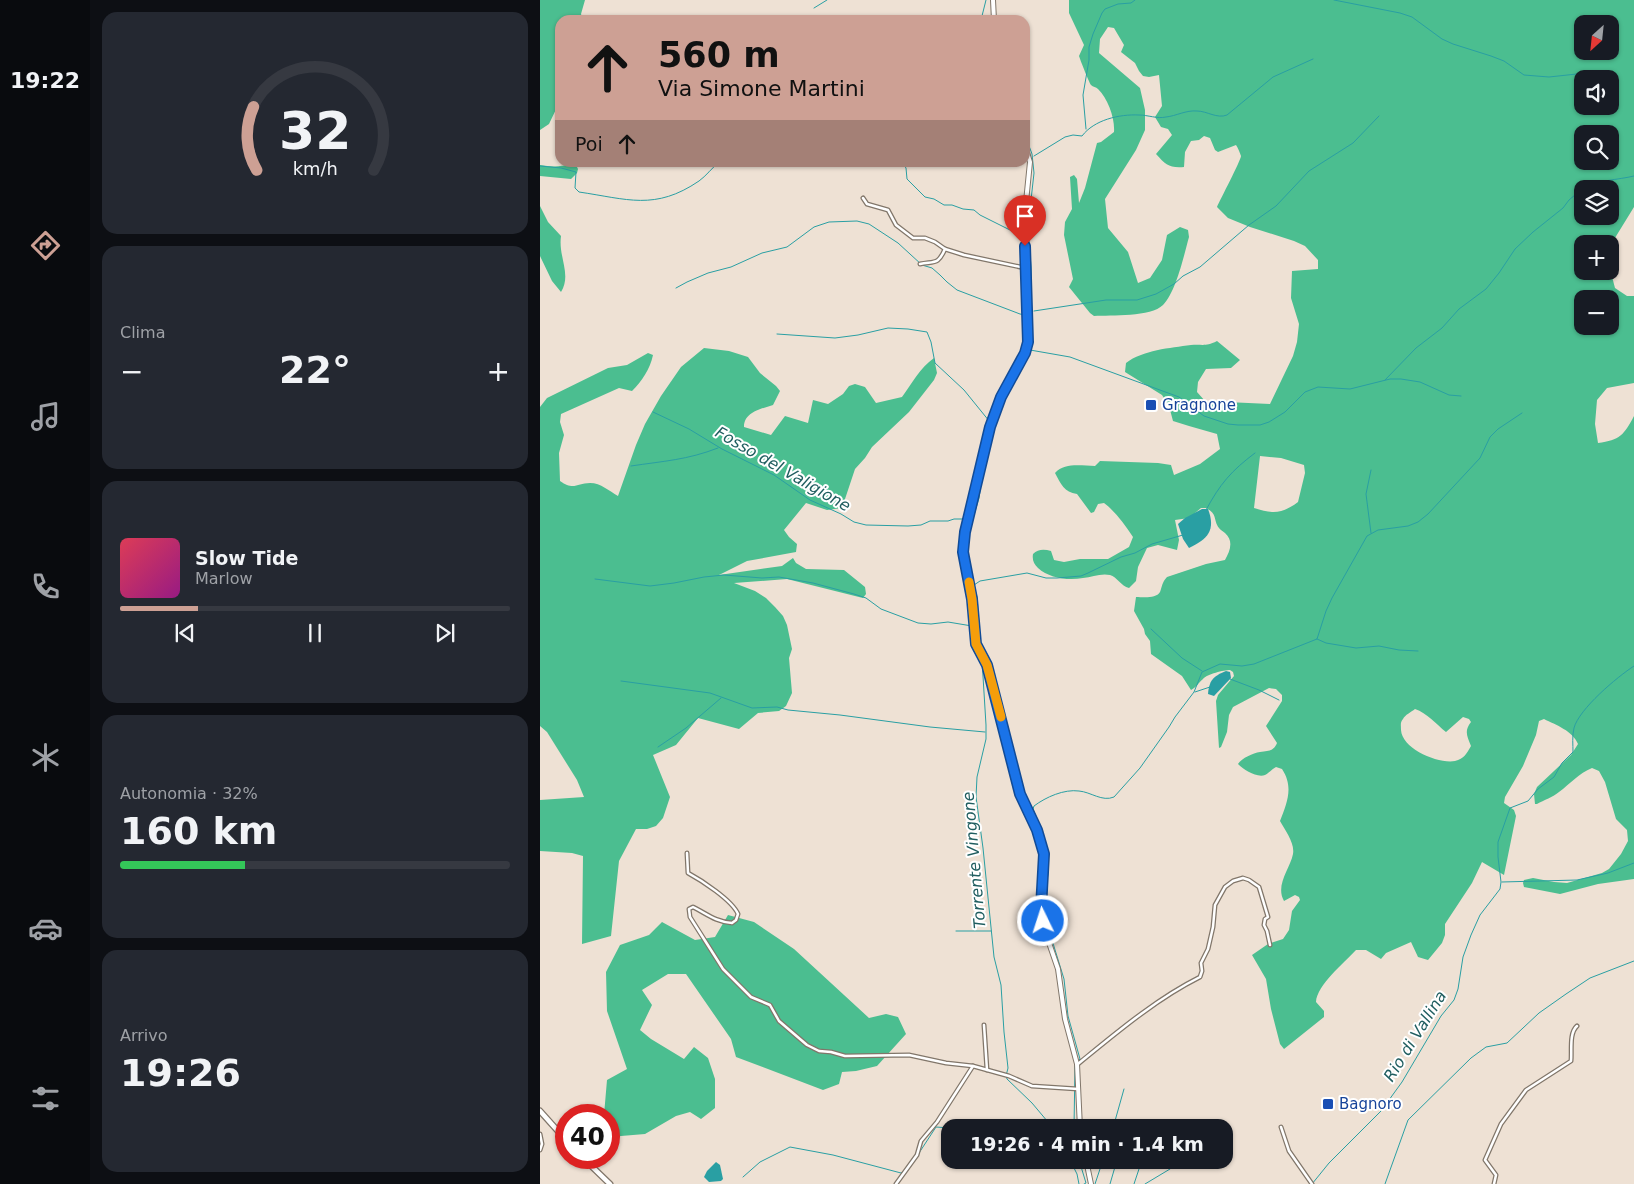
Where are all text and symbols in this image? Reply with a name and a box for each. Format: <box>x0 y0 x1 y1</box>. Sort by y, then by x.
north arrow <box>1574 15 1619 60</box>
map controls <box>1574 15 1619 335</box>
icon: ahead <box>575 35 640 100</box>
text: 560 m <box>658 35 780 75</box>
text: 19:22 <box>10 68 80 93</box>
button: sound <box>1574 70 1619 115</box>
text: Via Simone Martini <box>658 76 865 101</box>
text: 32 <box>279 101 351 161</box>
button: search <box>1574 125 1619 170</box>
icon: ahead <box>613 130 641 158</box>
text: Poi <box>575 133 603 155</box>
text: km/h <box>292 158 338 179</box>
button: layers <box>1574 180 1619 225</box>
pin <box>1004 195 1046 246</box>
icon: arrive <box>1011 202 1039 230</box>
icon: directions <box>28 228 63 263</box>
button: + <box>1574 235 1619 280</box>
button: − <box>1574 290 1619 335</box>
text: Clima <box>120 323 165 342</box>
text: 22° <box>279 348 351 392</box>
text: − <box>120 355 143 388</box>
text: + <box>487 355 510 388</box>
place label: Gragnone <box>1162 396 1236 414</box>
marker: Gragnone <box>1144 398 1158 412</box>
icon: music <box>28 399 63 434</box>
water label: Fosso del Valigione <box>712 423 854 516</box>
text: Slow Tide <box>195 547 298 569</box>
icon: phone <box>28 569 63 604</box>
text: Marlow <box>195 569 253 588</box>
icon: previous <box>171 619 199 647</box>
icon: pause <box>301 619 329 647</box>
icon: next <box>431 619 459 647</box>
icon: climate <box>28 740 63 775</box>
text: Autonomia · 32% <box>120 784 258 803</box>
water label: Torrente Vingone <box>959 791 989 929</box>
text: 160 km <box>120 809 277 853</box>
position arrow <box>1016 894 1068 946</box>
icon: car <box>28 911 63 946</box>
water label: Rio di Vallina <box>1380 987 1450 1085</box>
text: Arrivo <box>120 1026 168 1045</box>
text: 19:26 <box>120 1051 241 1095</box>
icon: filters <box>28 1081 63 1116</box>
place label: Bagnoro <box>1339 1095 1402 1113</box>
marker: Bagnoro <box>1321 1097 1335 1111</box>
speed limit sign: 40 <box>555 1104 620 1169</box>
text: 19:26 · 4 min · 1.4 km <box>970 1133 1204 1155</box>

